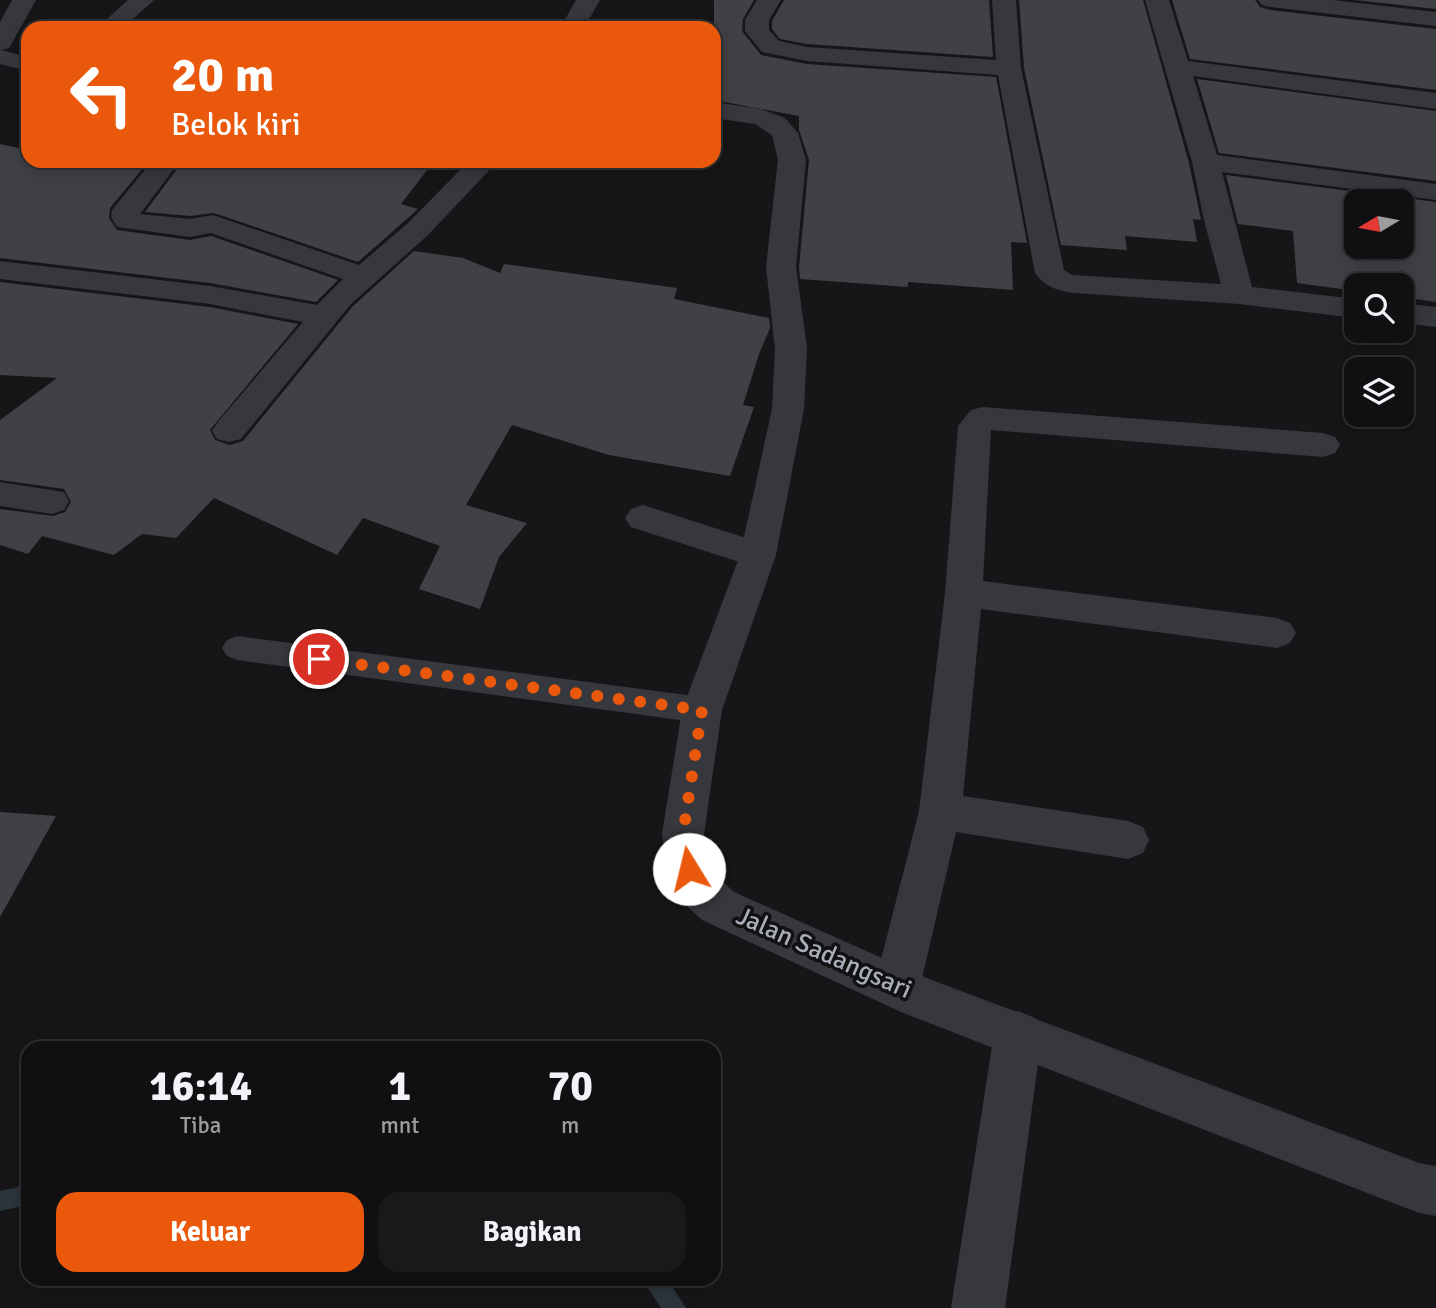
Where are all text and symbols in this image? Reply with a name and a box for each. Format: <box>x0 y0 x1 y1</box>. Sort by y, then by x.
text: 20 m <box>171 45 274 105</box>
icon: left <box>56 49 147 140</box>
text: Belok kiri <box>171 105 301 144</box>
north arrow <box>1344 189 1414 259</box>
map controls <box>1344 189 1414 427</box>
button: search <box>1344 273 1414 343</box>
button: layers <box>1344 357 1414 427</box>
pin <box>289 629 349 689</box>
icon: arrive <box>300 640 338 678</box>
position arrow <box>652 832 726 906</box>
street label: Jalan Sadangsari <box>731 900 917 1006</box>
text: 16:14 <box>149 1061 252 1112</box>
text: 1 <box>389 1061 411 1112</box>
text: 70 <box>547 1061 593 1112</box>
text: Tiba <box>180 1111 221 1140</box>
text: mnt <box>380 1111 419 1140</box>
text: m <box>561 1111 579 1140</box>
button: Keluar <box>56 1192 364 1272</box>
button: Bagikan <box>378 1192 686 1272</box>

